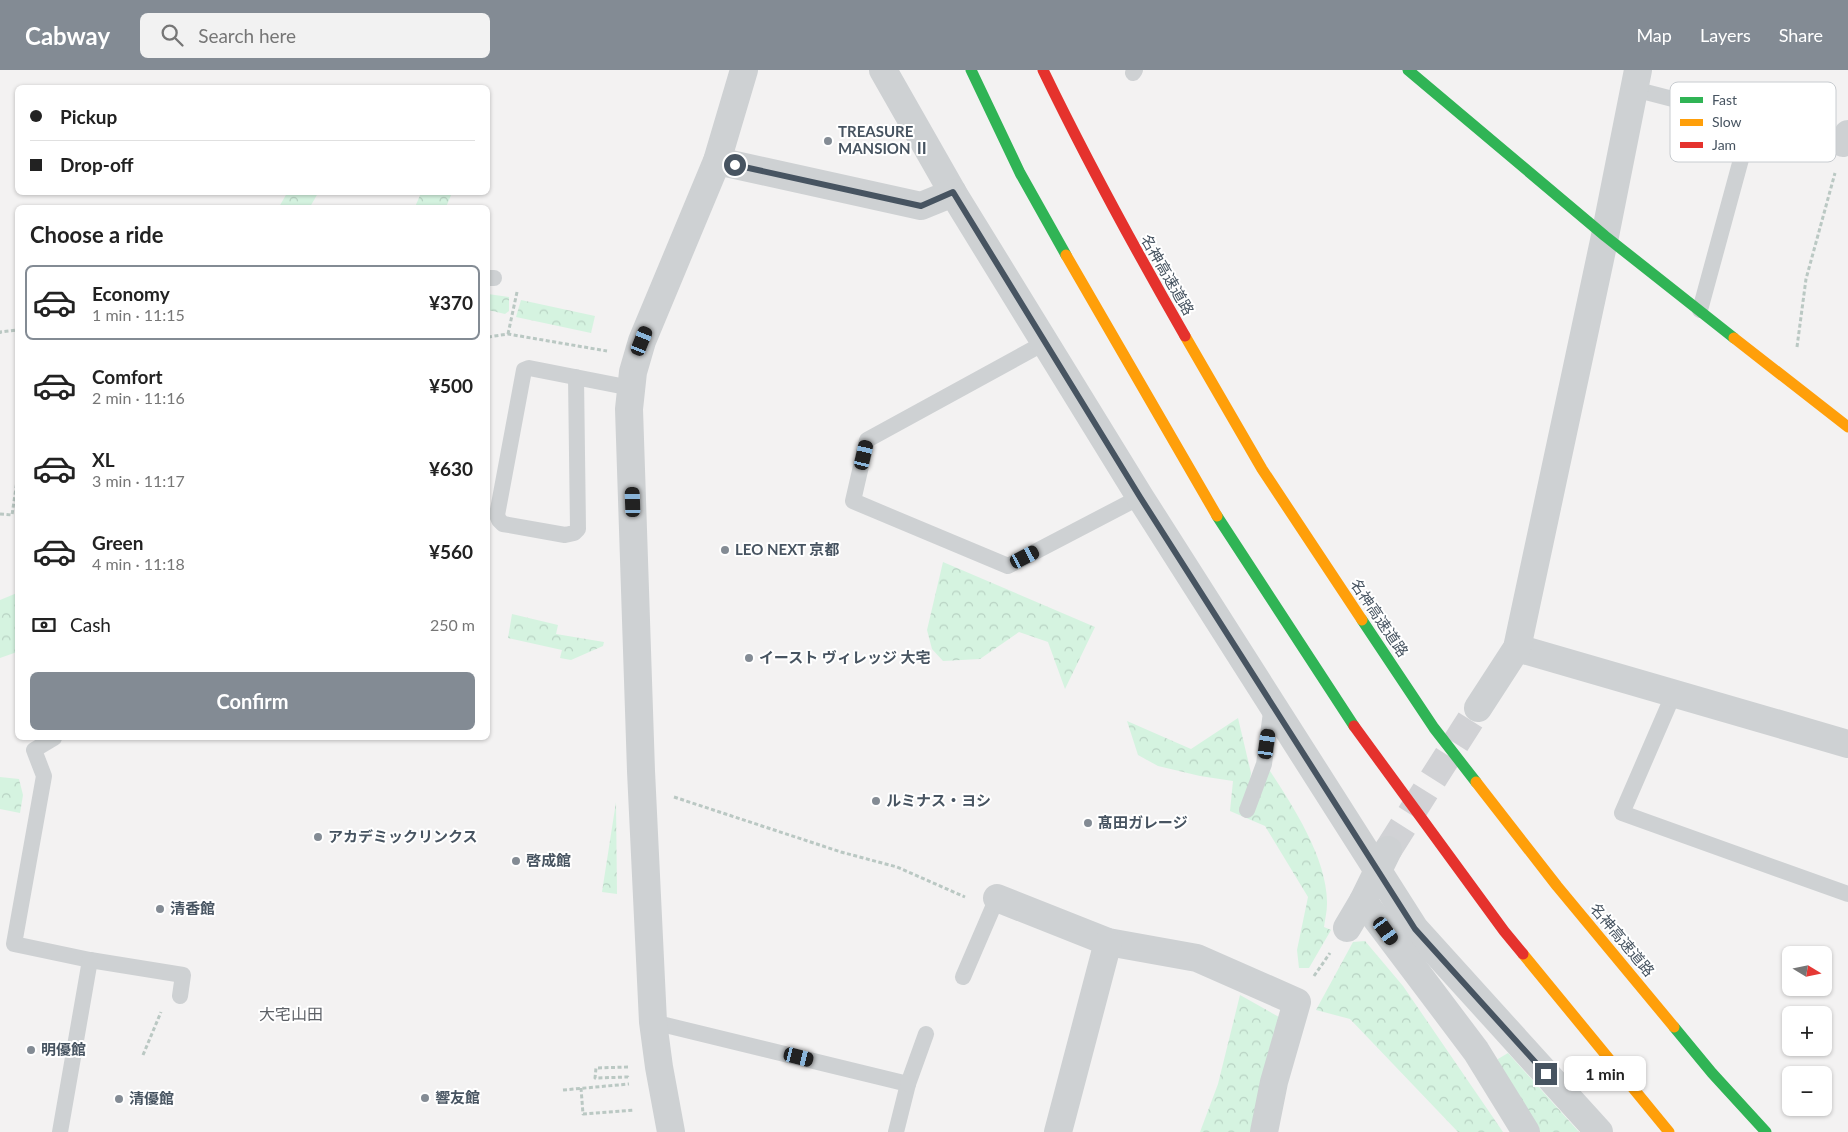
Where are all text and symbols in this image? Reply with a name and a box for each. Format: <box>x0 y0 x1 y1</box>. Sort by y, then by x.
search box <box>140 13 490 58</box>
text: Cabway <box>25 21 110 50</box>
icon: search <box>158 21 186 49</box>
text: Search here <box>198 24 296 47</box>
text: Map <box>1636 24 1672 46</box>
text: Layers <box>1700 24 1751 46</box>
text: Share <box>1779 24 1823 46</box>
legend <box>1670 82 1836 162</box>
text: Fast <box>1712 91 1737 108</box>
text: Pickup <box>60 105 117 128</box>
text: Slow <box>1712 113 1742 130</box>
place label: TREASURE MANSION Ⅱ <box>838 122 929 157</box>
marker: TREASURE MANSION Ⅱ <box>822 135 834 147</box>
text: Jam <box>1712 136 1736 153</box>
text: Drop-off <box>60 153 134 176</box>
route start <box>724 154 746 176</box>
text: Choose a ride <box>30 221 164 248</box>
street label: 名神高速道路 <box>1138 231 1198 318</box>
icon: car <box>32 280 77 325</box>
text: Economy <box>92 282 170 305</box>
text: ¥370 <box>429 291 473 314</box>
text: 1 min · 11:15 <box>92 305 185 324</box>
car <box>629 324 654 358</box>
icon: car <box>32 363 77 408</box>
text: Comfort <box>92 365 163 388</box>
text: ¥500 <box>429 374 473 397</box>
text: 2 min · 11:16 <box>92 388 185 407</box>
car <box>853 439 874 471</box>
icon: car <box>32 446 77 491</box>
text: XL <box>92 448 115 471</box>
text: ¥630 <box>429 457 473 480</box>
text: 3 min · 11:17 <box>92 471 185 490</box>
car <box>624 487 641 517</box>
icon: car <box>32 529 77 574</box>
text: Green <box>92 531 143 554</box>
text: ¥560 <box>429 540 473 563</box>
place label: LEO NEXT 京都 <box>735 540 839 558</box>
marker: LEO NEXT 京都 <box>719 544 731 556</box>
car <box>1008 544 1041 570</box>
text: 4 min · 11:18 <box>92 554 185 573</box>
street label: 名神高速道路 <box>1347 575 1412 660</box>
icon: cash <box>30 611 58 639</box>
text: Cash <box>70 613 111 636</box>
text: 250 m <box>430 615 475 634</box>
place label: イースト ヴィレッジ 大宅 <box>759 648 931 666</box>
marker: イースト ヴィレッジ 大宅 <box>743 652 755 664</box>
button: Confirm <box>30 672 475 730</box>
car <box>1257 728 1276 760</box>
place label: ルミナス・ヨシ <box>886 791 991 809</box>
marker: ルミナス・ヨシ <box>870 795 882 807</box>
place label: 髙田ガレージ <box>1098 813 1188 831</box>
marker: 髙田ガレージ <box>1082 817 1094 829</box>
place label: アカデミックリンクス <box>328 827 478 845</box>
marker: アカデミックリンクス <box>312 831 324 843</box>
place label: 啓成館 <box>526 851 571 869</box>
marker: 啓成館 <box>510 855 522 867</box>
place label: 清香館 <box>170 899 215 917</box>
street label: 名神高速道路 <box>1587 899 1659 980</box>
marker: 清香館 <box>154 903 166 915</box>
car <box>1371 914 1400 948</box>
north arrow <box>1782 946 1832 996</box>
map controls <box>1782 946 1832 1116</box>
district label: 大宅山田 <box>259 1004 323 1023</box>
button: + <box>1782 1006 1832 1056</box>
place label: 明優館 <box>41 1040 86 1058</box>
marker: 明優館 <box>25 1044 37 1056</box>
car <box>782 1046 815 1068</box>
callout: 1 min <box>1564 1056 1646 1092</box>
route end <box>1535 1063 1557 1085</box>
text: 1 min <box>1585 1064 1625 1083</box>
button: − <box>1782 1066 1832 1116</box>
place label: 響友館 <box>435 1088 480 1106</box>
place label: 清優館 <box>129 1089 174 1107</box>
marker: 響友館 <box>419 1092 431 1104</box>
marker: 清優館 <box>113 1093 125 1105</box>

